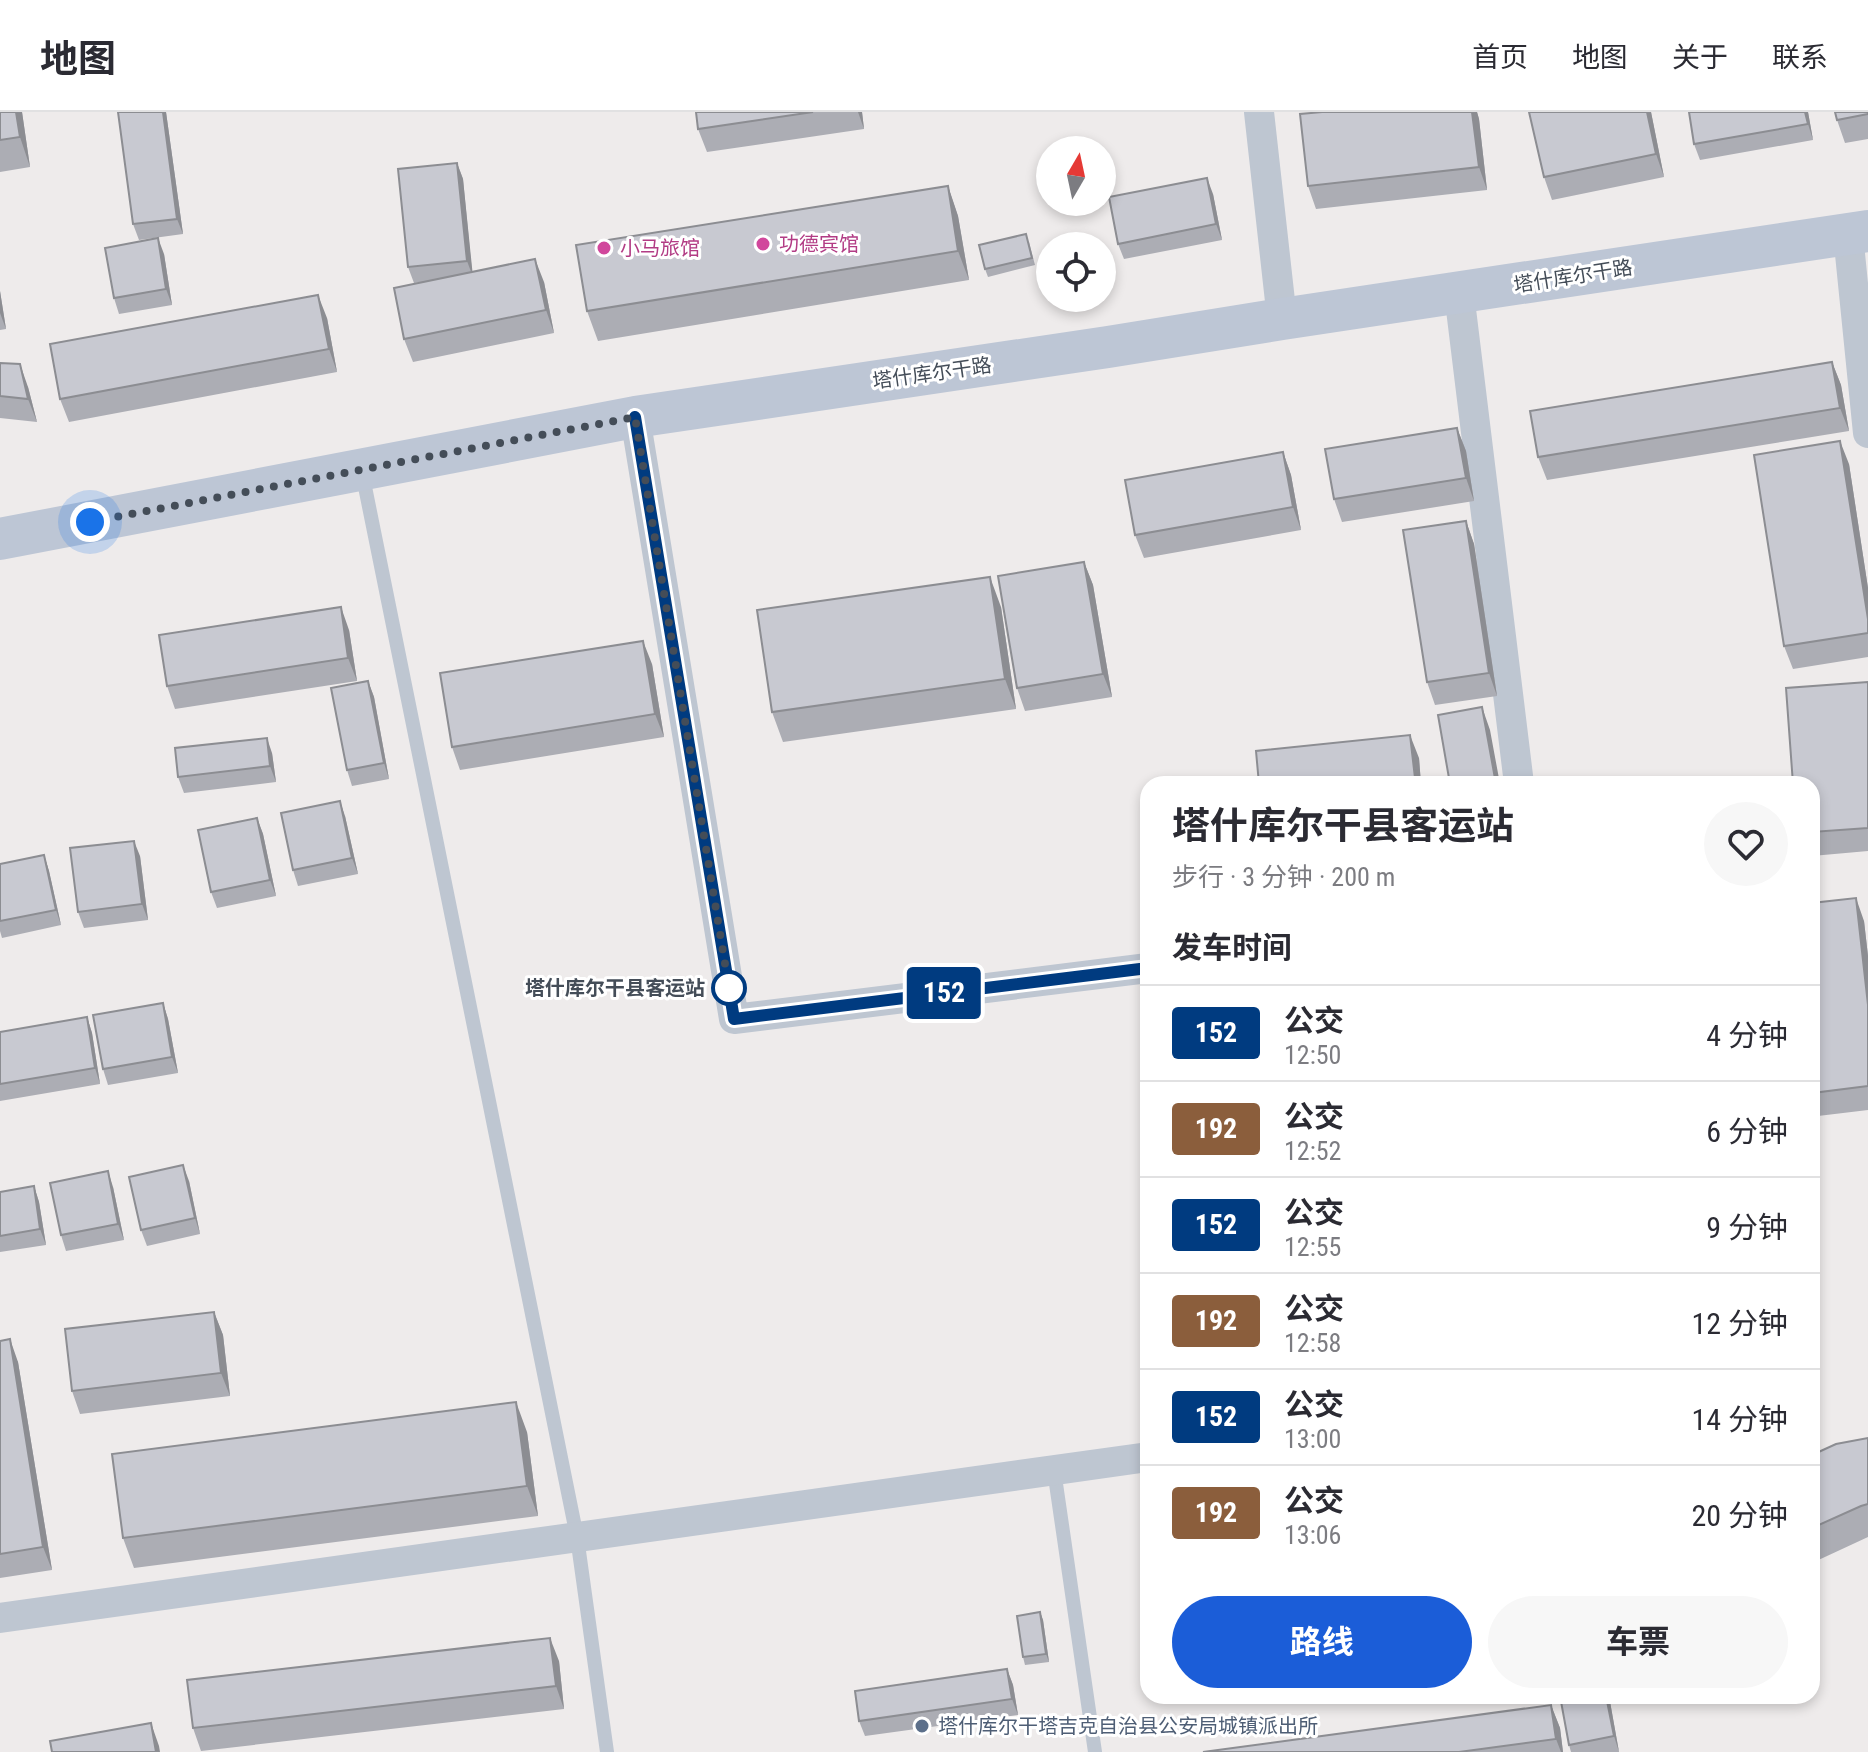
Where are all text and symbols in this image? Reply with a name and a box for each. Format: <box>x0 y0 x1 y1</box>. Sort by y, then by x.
text: 地图 <box>40 37 116 81</box>
text: 首页 <box>1472 41 1528 74</box>
text: 地图 <box>1572 41 1628 74</box>
text: 关于 <box>1672 41 1728 74</box>
text: 联系 <box>1772 41 1828 74</box>
north arrow <box>1036 136 1116 216</box>
map controls <box>1036 136 1116 312</box>
place label: 功德宾馆 <box>779 232 859 256</box>
button: locate <box>1036 232 1116 312</box>
marker: 功德宾馆 <box>754 235 772 253</box>
place label: 小马旅馆 <box>620 236 700 260</box>
marker: 小马旅馆 <box>595 239 613 257</box>
street label: 塔什库尔干路 <box>1512 255 1634 297</box>
street label: 塔什库尔干路 <box>871 353 993 393</box>
your location <box>70 502 110 542</box>
button: heart <box>1704 802 1788 886</box>
text: 塔什库尔干县客运站 <box>1172 804 1514 848</box>
text: 步行 · 3 分钟 · 200 m <box>1172 862 1395 892</box>
text: 发车时间 <box>1172 930 1292 965</box>
line badge: 152 <box>898 967 990 1019</box>
marker: 塔什库尔干县客运站 <box>712 971 746 1005</box>
place label: 塔什库尔干县客运站 <box>525 976 705 1000</box>
text: 152 <box>923 976 965 1009</box>
text: 公交 <box>1284 1003 1344 1038</box>
text: 152 <box>1195 1016 1237 1049</box>
text: 4 分钟 <box>1706 1018 1788 1053</box>
text: 12:50 <box>1284 1040 1341 1070</box>
text: 公交 <box>1284 1099 1344 1134</box>
text: 192 <box>1195 1112 1237 1145</box>
text: 6 分钟 <box>1706 1114 1788 1149</box>
text: 12:52 <box>1284 1136 1341 1166</box>
text: 公交 <box>1284 1195 1344 1230</box>
text: 152 <box>1195 1208 1237 1241</box>
text: 9 分钟 <box>1706 1210 1788 1245</box>
text: 12:55 <box>1284 1232 1341 1262</box>
text: 公交 <box>1284 1291 1344 1326</box>
text: 192 <box>1195 1304 1237 1337</box>
text: 12 分钟 <box>1691 1306 1788 1341</box>
text: 12:58 <box>1284 1328 1341 1358</box>
text: 公交 <box>1284 1387 1344 1422</box>
text: 152 <box>1195 1400 1237 1433</box>
text: 14 分钟 <box>1691 1402 1788 1437</box>
text: 13:00 <box>1284 1424 1341 1454</box>
text: 公交 <box>1284 1483 1344 1518</box>
text: 192 <box>1195 1496 1237 1529</box>
text: 20 分钟 <box>1691 1498 1788 1533</box>
text: 13:06 <box>1284 1520 1341 1550</box>
button: 路线 <box>1172 1596 1472 1688</box>
button: 车票 <box>1488 1596 1788 1688</box>
place label: 塔什库尔干塔吉克自治县公安局城镇派出所 <box>938 1714 1318 1738</box>
marker: 塔什库尔干塔吉克自治县公安局城镇派出所 <box>913 1717 931 1735</box>

